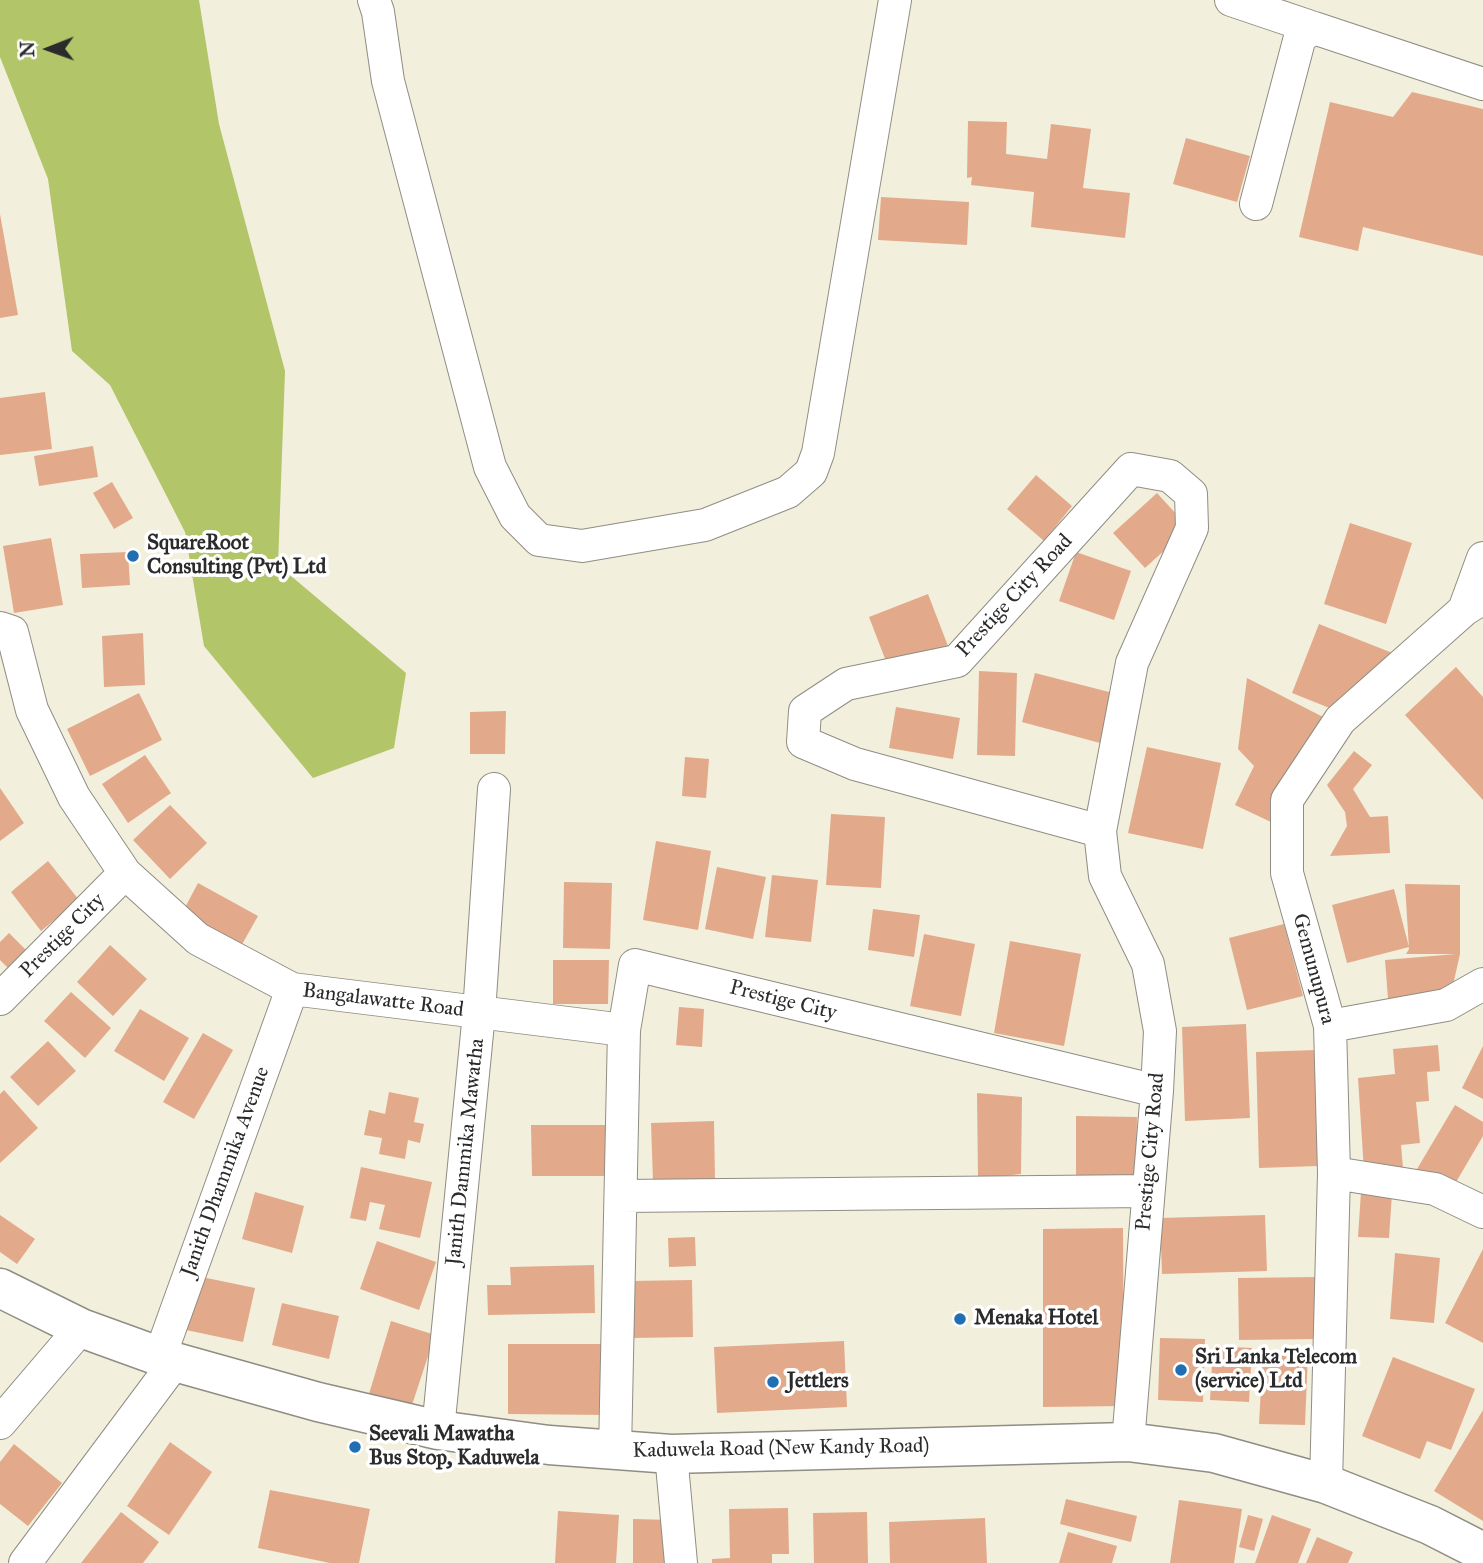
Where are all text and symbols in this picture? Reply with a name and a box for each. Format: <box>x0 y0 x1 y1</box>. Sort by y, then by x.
north arrow <box>14 14 84 84</box>
text: N <box>16 41 39 58</box>
street label: Prestige City Road <box>952 529 1078 663</box>
place label: SquareRoot Consulting (Pvt) Ltd <box>147 531 326 581</box>
marker: SquareRoot Consulting (Pvt) Ltd <box>125 548 141 564</box>
street label: Prestige City <box>15 888 111 984</box>
street label: Gemunupura <box>1286 911 1340 1027</box>
street label: Prestige City <box>727 976 839 1026</box>
street label: Bangalawatte Road <box>301 979 465 1023</box>
street label: Janith Dammika Mawatha <box>442 1037 490 1267</box>
street label: Janith Dhammika Avenue <box>176 1063 276 1281</box>
street label: Prestige City Road <box>1132 1072 1170 1232</box>
place label: Menaka Hotel <box>974 1306 1098 1332</box>
marker: Menaka Hotel <box>952 1311 968 1327</box>
place label: Sri Lanka Telecom (service) Ltd <box>1195 1345 1357 1395</box>
marker: Sri Lanka Telecom (service) Ltd <box>1173 1362 1189 1378</box>
place label: Jettlers <box>787 1369 849 1395</box>
marker: Jettlers <box>765 1374 781 1390</box>
place label: Seevali Mawatha Bus Stop, Kaduwela <box>369 1422 539 1472</box>
street label: Kaduwela Road (New Kandy Road) <box>632 1434 930 1464</box>
marker: Seevali Mawatha Bus Stop, Kaduwela <box>347 1439 363 1455</box>

